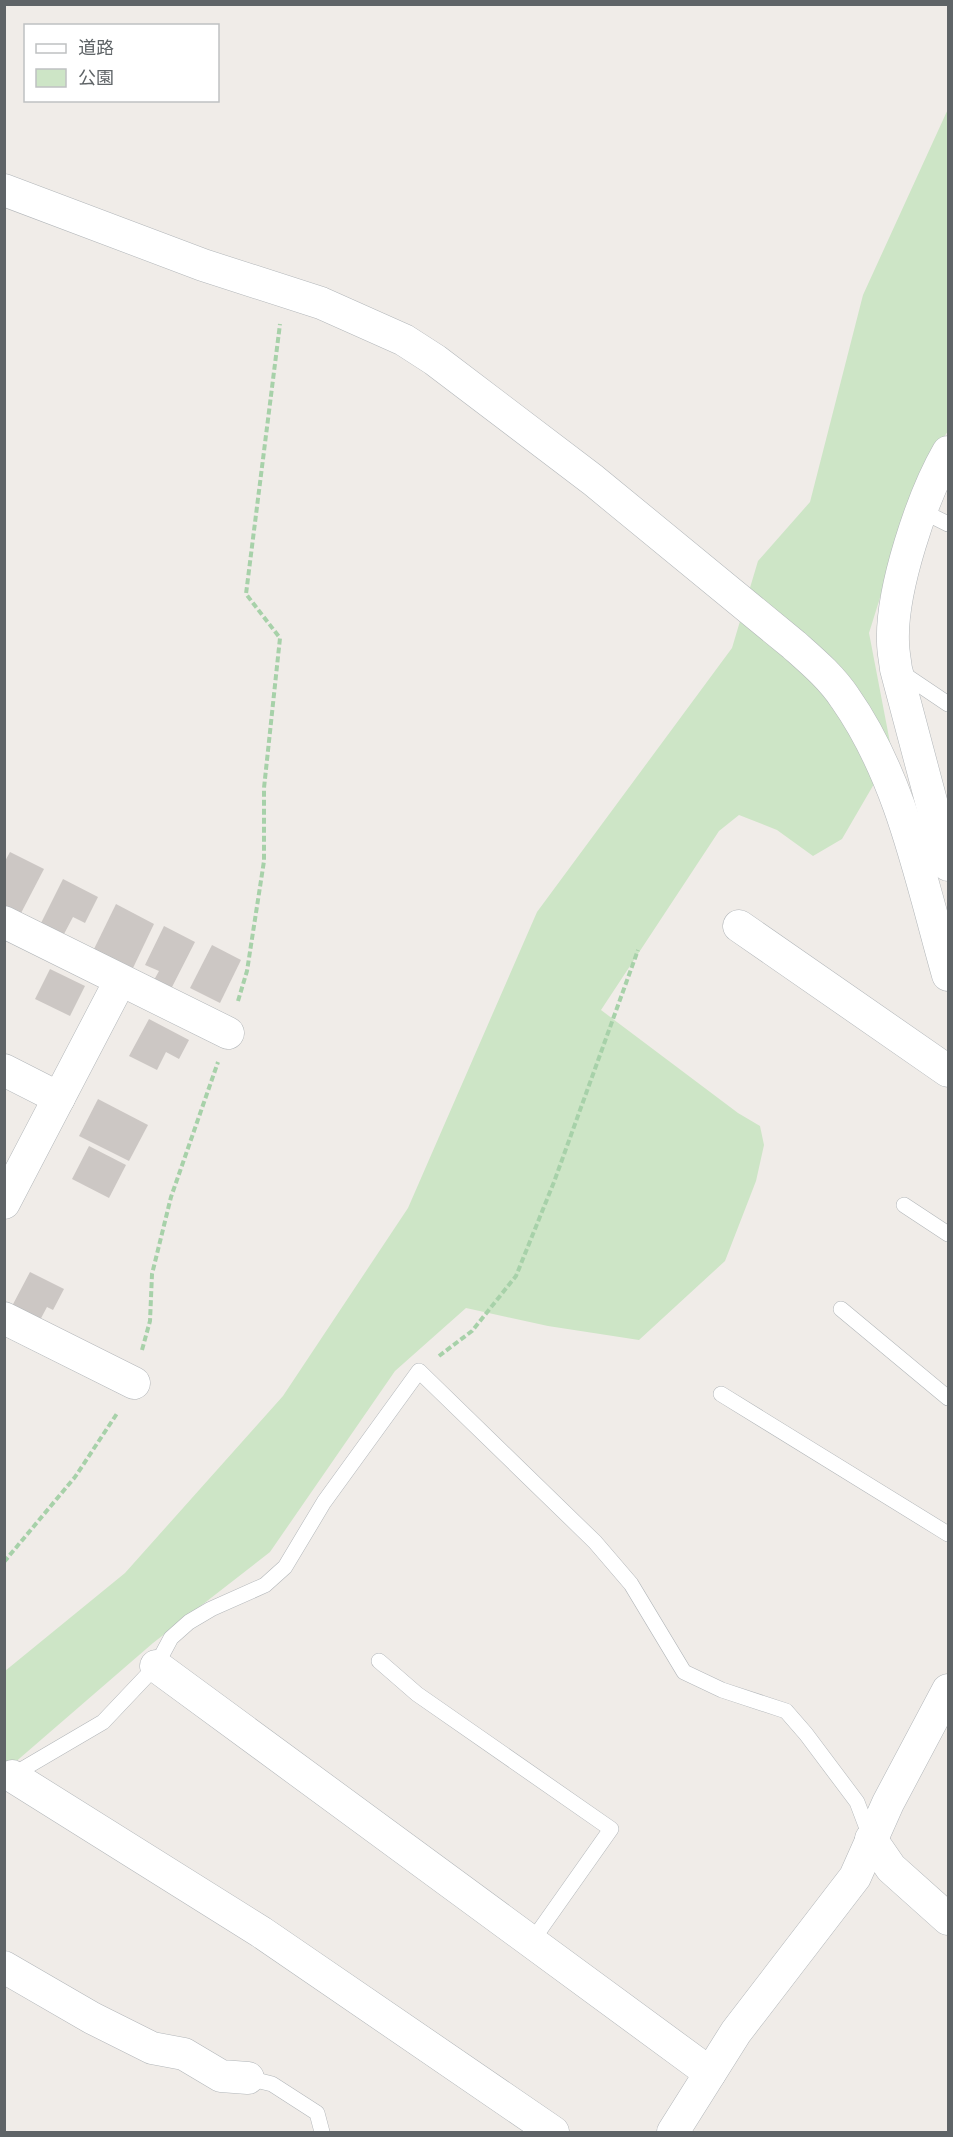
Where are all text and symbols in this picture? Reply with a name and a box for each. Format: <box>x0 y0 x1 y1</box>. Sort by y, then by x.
legend <box>24 24 219 102</box>
text: 道路 <box>78 37 114 58</box>
text: 公園 <box>78 67 114 88</box>

